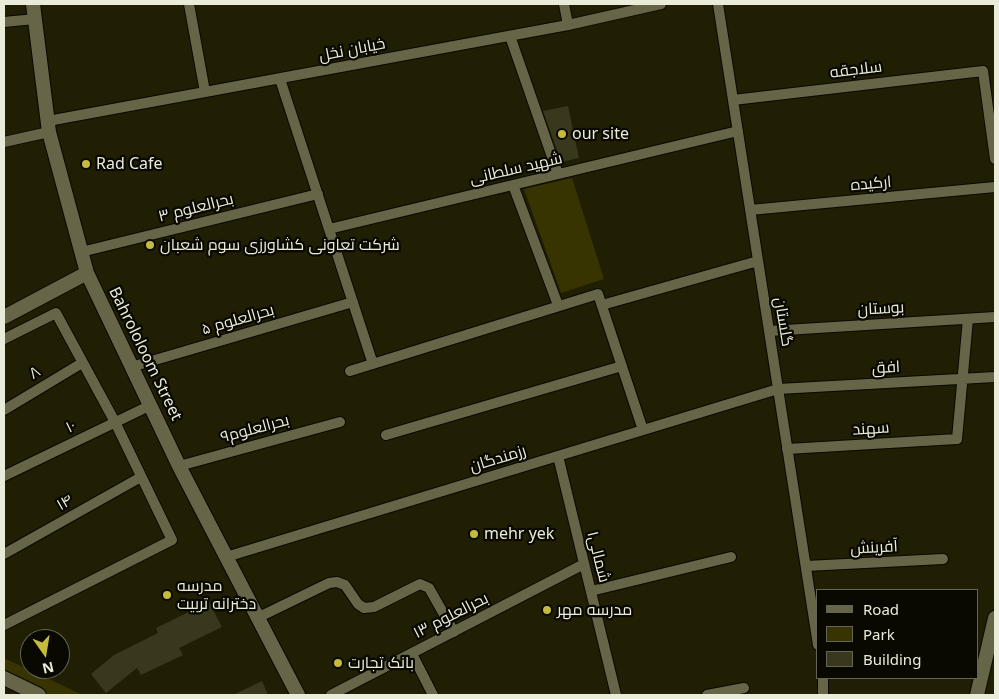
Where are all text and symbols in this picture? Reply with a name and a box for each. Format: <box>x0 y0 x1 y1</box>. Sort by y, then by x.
street label: خیابان نخل <box>317 34 387 66</box>
street label: سلاجقه <box>829 57 883 83</box>
place label: our site <box>572 124 629 144</box>
marker: our site <box>556 128 568 140</box>
street label: شهید سلطانی <box>468 149 564 189</box>
place label: Rad Cafe <box>96 154 163 174</box>
marker: Rad Cafe <box>80 158 92 170</box>
street label: ارکیده <box>850 173 892 195</box>
street label: بحرالعلوم ۳ <box>156 189 236 227</box>
place label: شرکت تعاونی کشاورزی سوم شعبان <box>160 235 400 255</box>
marker: شرکت تعاونی کشاورزی سوم شعبان <box>144 239 156 251</box>
street label: Bahrololoom Street <box>104 284 186 424</box>
street label: گلستان <box>770 296 796 348</box>
street label: بوستان <box>857 298 905 320</box>
street label: بحرالعلوم ۵ <box>199 300 277 340</box>
street label: افق <box>871 358 901 378</box>
street label: ۸ <box>26 362 44 384</box>
street label: بحرالعلوم۹ <box>219 411 291 447</box>
street label: ۱۰ <box>63 416 79 438</box>
street label: سهند <box>852 418 890 440</box>
street label: رزمندگان <box>467 441 529 477</box>
street label: ۱۴ <box>53 491 77 515</box>
place label: mehr yek <box>484 524 554 544</box>
marker: mehr yek <box>468 528 480 540</box>
street label: شمالی۱ <box>582 529 614 585</box>
street label: آفرینش <box>850 537 898 559</box>
place label: مدرسه دخترانه تربیت <box>177 576 256 614</box>
marker: مدرسه دخترانه تربیت <box>161 589 173 601</box>
street label: بحرالعلوم ۱۳ <box>410 589 492 643</box>
legend <box>816 589 979 679</box>
text: Road <box>863 599 899 619</box>
place label: مدرسه مهر <box>557 600 632 620</box>
marker: مدرسه مهر <box>541 604 553 616</box>
text: Park <box>863 624 895 644</box>
north arrow <box>20 629 70 679</box>
text: Building <box>863 649 921 669</box>
place label: بانک تجارت <box>348 653 414 673</box>
marker: بانک تجارت <box>332 657 344 669</box>
text: N <box>41 658 56 679</box>

